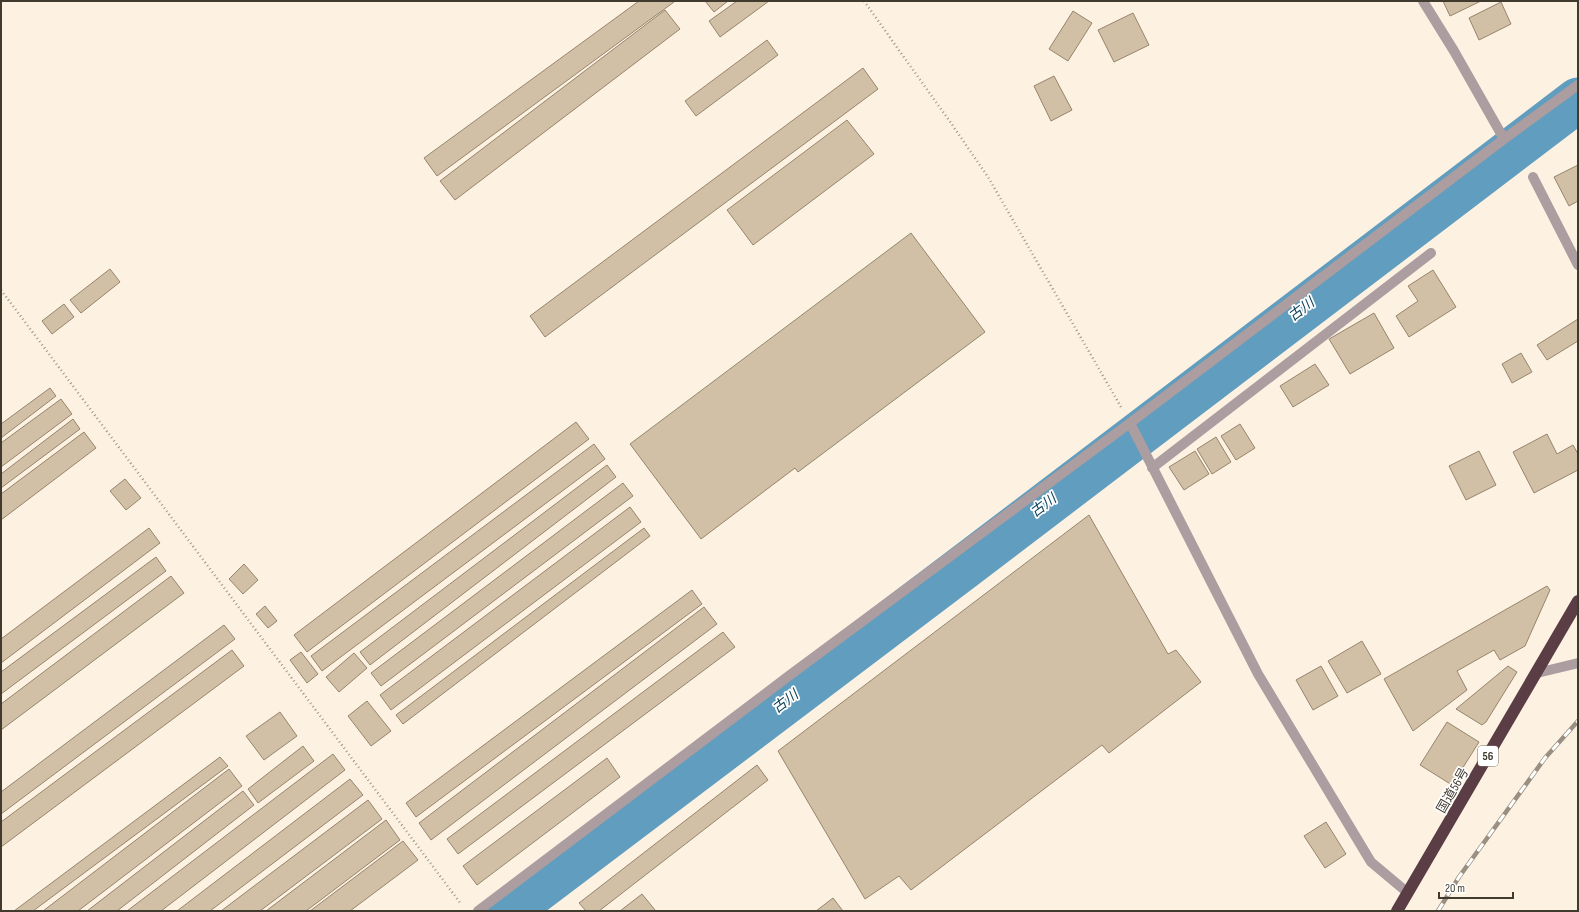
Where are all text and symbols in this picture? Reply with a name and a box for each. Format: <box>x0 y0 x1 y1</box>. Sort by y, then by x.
water label: 古川 <box>1285 293 1319 325</box>
water label: 古川 <box>1027 489 1061 521</box>
water label: 古川 <box>769 685 803 717</box>
road number: 56 <box>1478 746 1498 766</box>
street label: 国道56号 <box>1433 765 1472 816</box>
scale bar <box>1439 874 1513 900</box>
text: 20 m <box>1445 881 1465 896</box>

